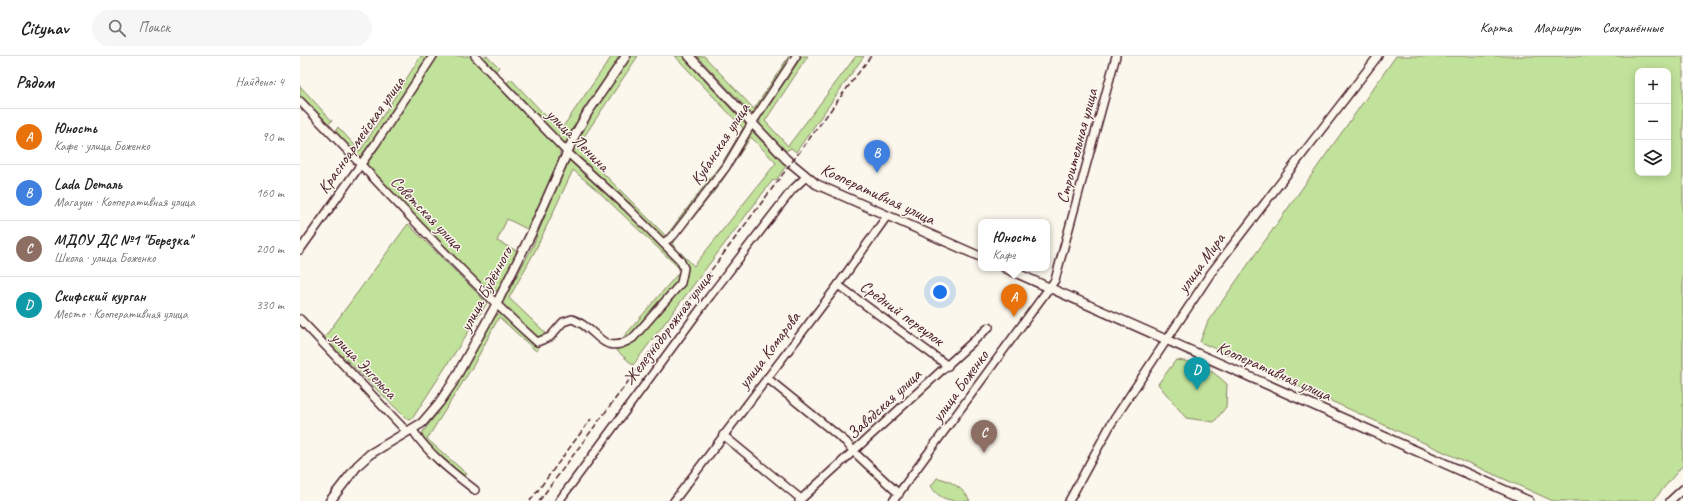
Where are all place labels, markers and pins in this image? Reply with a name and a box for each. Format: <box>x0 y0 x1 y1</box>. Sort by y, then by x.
pin: B <box>864 140 890 173</box>
pin: A <box>1001 284 1027 317</box>
pin: D <box>1184 357 1210 390</box>
pin: C <box>971 420 997 453</box>

